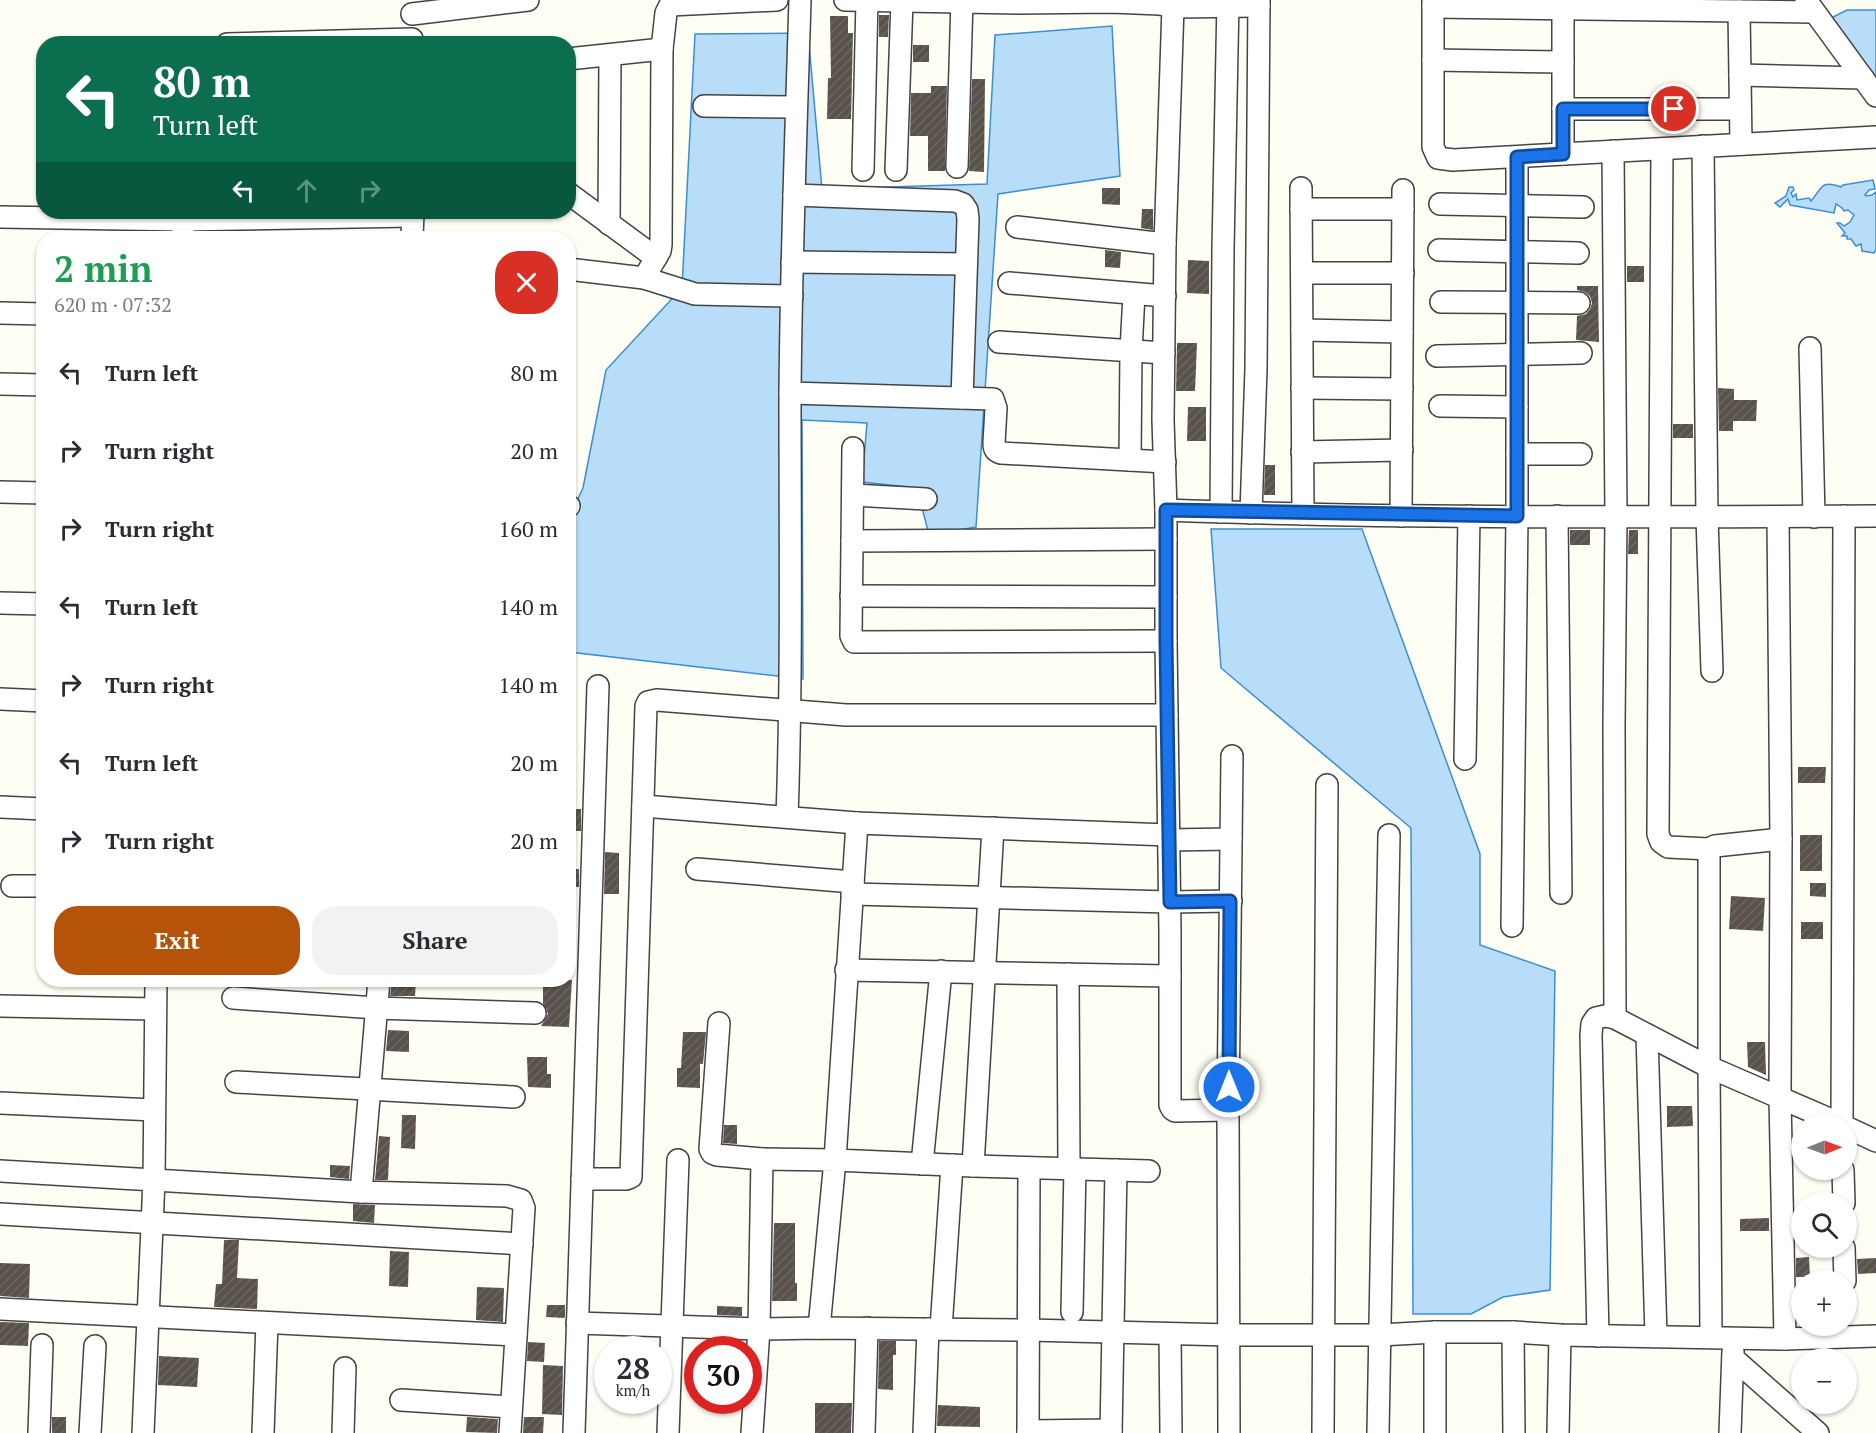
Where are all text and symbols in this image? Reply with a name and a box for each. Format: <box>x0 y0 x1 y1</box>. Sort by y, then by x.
text: 80 m <box>153 53 251 109</box>
icon: left <box>54 60 132 138</box>
pin <box>1648 83 1699 134</box>
icon: arrive <box>1657 92 1690 125</box>
text: Turn left <box>153 107 258 143</box>
icon: left <box>227 174 260 207</box>
icon: ahead <box>290 174 323 207</box>
icon: right <box>353 174 386 207</box>
text: 2 min <box>54 245 152 292</box>
button: close <box>495 251 558 314</box>
text: 620 m · 07:32 <box>54 291 172 318</box>
icon: left <box>54 356 87 389</box>
text: Turn left <box>105 358 198 387</box>
text: 80 m <box>510 358 558 387</box>
icon: right <box>54 434 87 467</box>
text: Turn right <box>105 436 214 465</box>
text: 20 m <box>510 436 558 465</box>
icon: right <box>54 512 87 545</box>
text: Turn right <box>105 514 214 543</box>
text: 160 m <box>498 514 558 543</box>
icon: left <box>54 590 87 623</box>
text: Turn left <box>105 592 198 621</box>
text: 140 m <box>498 592 558 621</box>
icon: right <box>54 668 87 701</box>
text: Turn right <box>105 670 214 699</box>
text: 140 m <box>498 670 558 699</box>
icon: left <box>54 746 87 779</box>
text: Turn left <box>105 748 198 777</box>
text: 20 m <box>510 748 558 777</box>
icon: right <box>54 824 87 857</box>
text: Turn right <box>105 826 214 855</box>
text: 20 m <box>510 826 558 855</box>
button: Exit <box>54 906 300 975</box>
button: Share <box>312 906 558 975</box>
position arrow <box>1197 1055 1261 1119</box>
north arrow <box>1791 1114 1857 1180</box>
map controls <box>1791 1114 1857 1414</box>
button: search <box>1791 1192 1857 1258</box>
button: + <box>1791 1270 1857 1336</box>
speed limit sign: 30 <box>684 1336 762 1414</box>
text: 28 <box>616 1348 650 1388</box>
button: − <box>1791 1348 1857 1414</box>
text: km/h <box>616 1380 650 1400</box>

